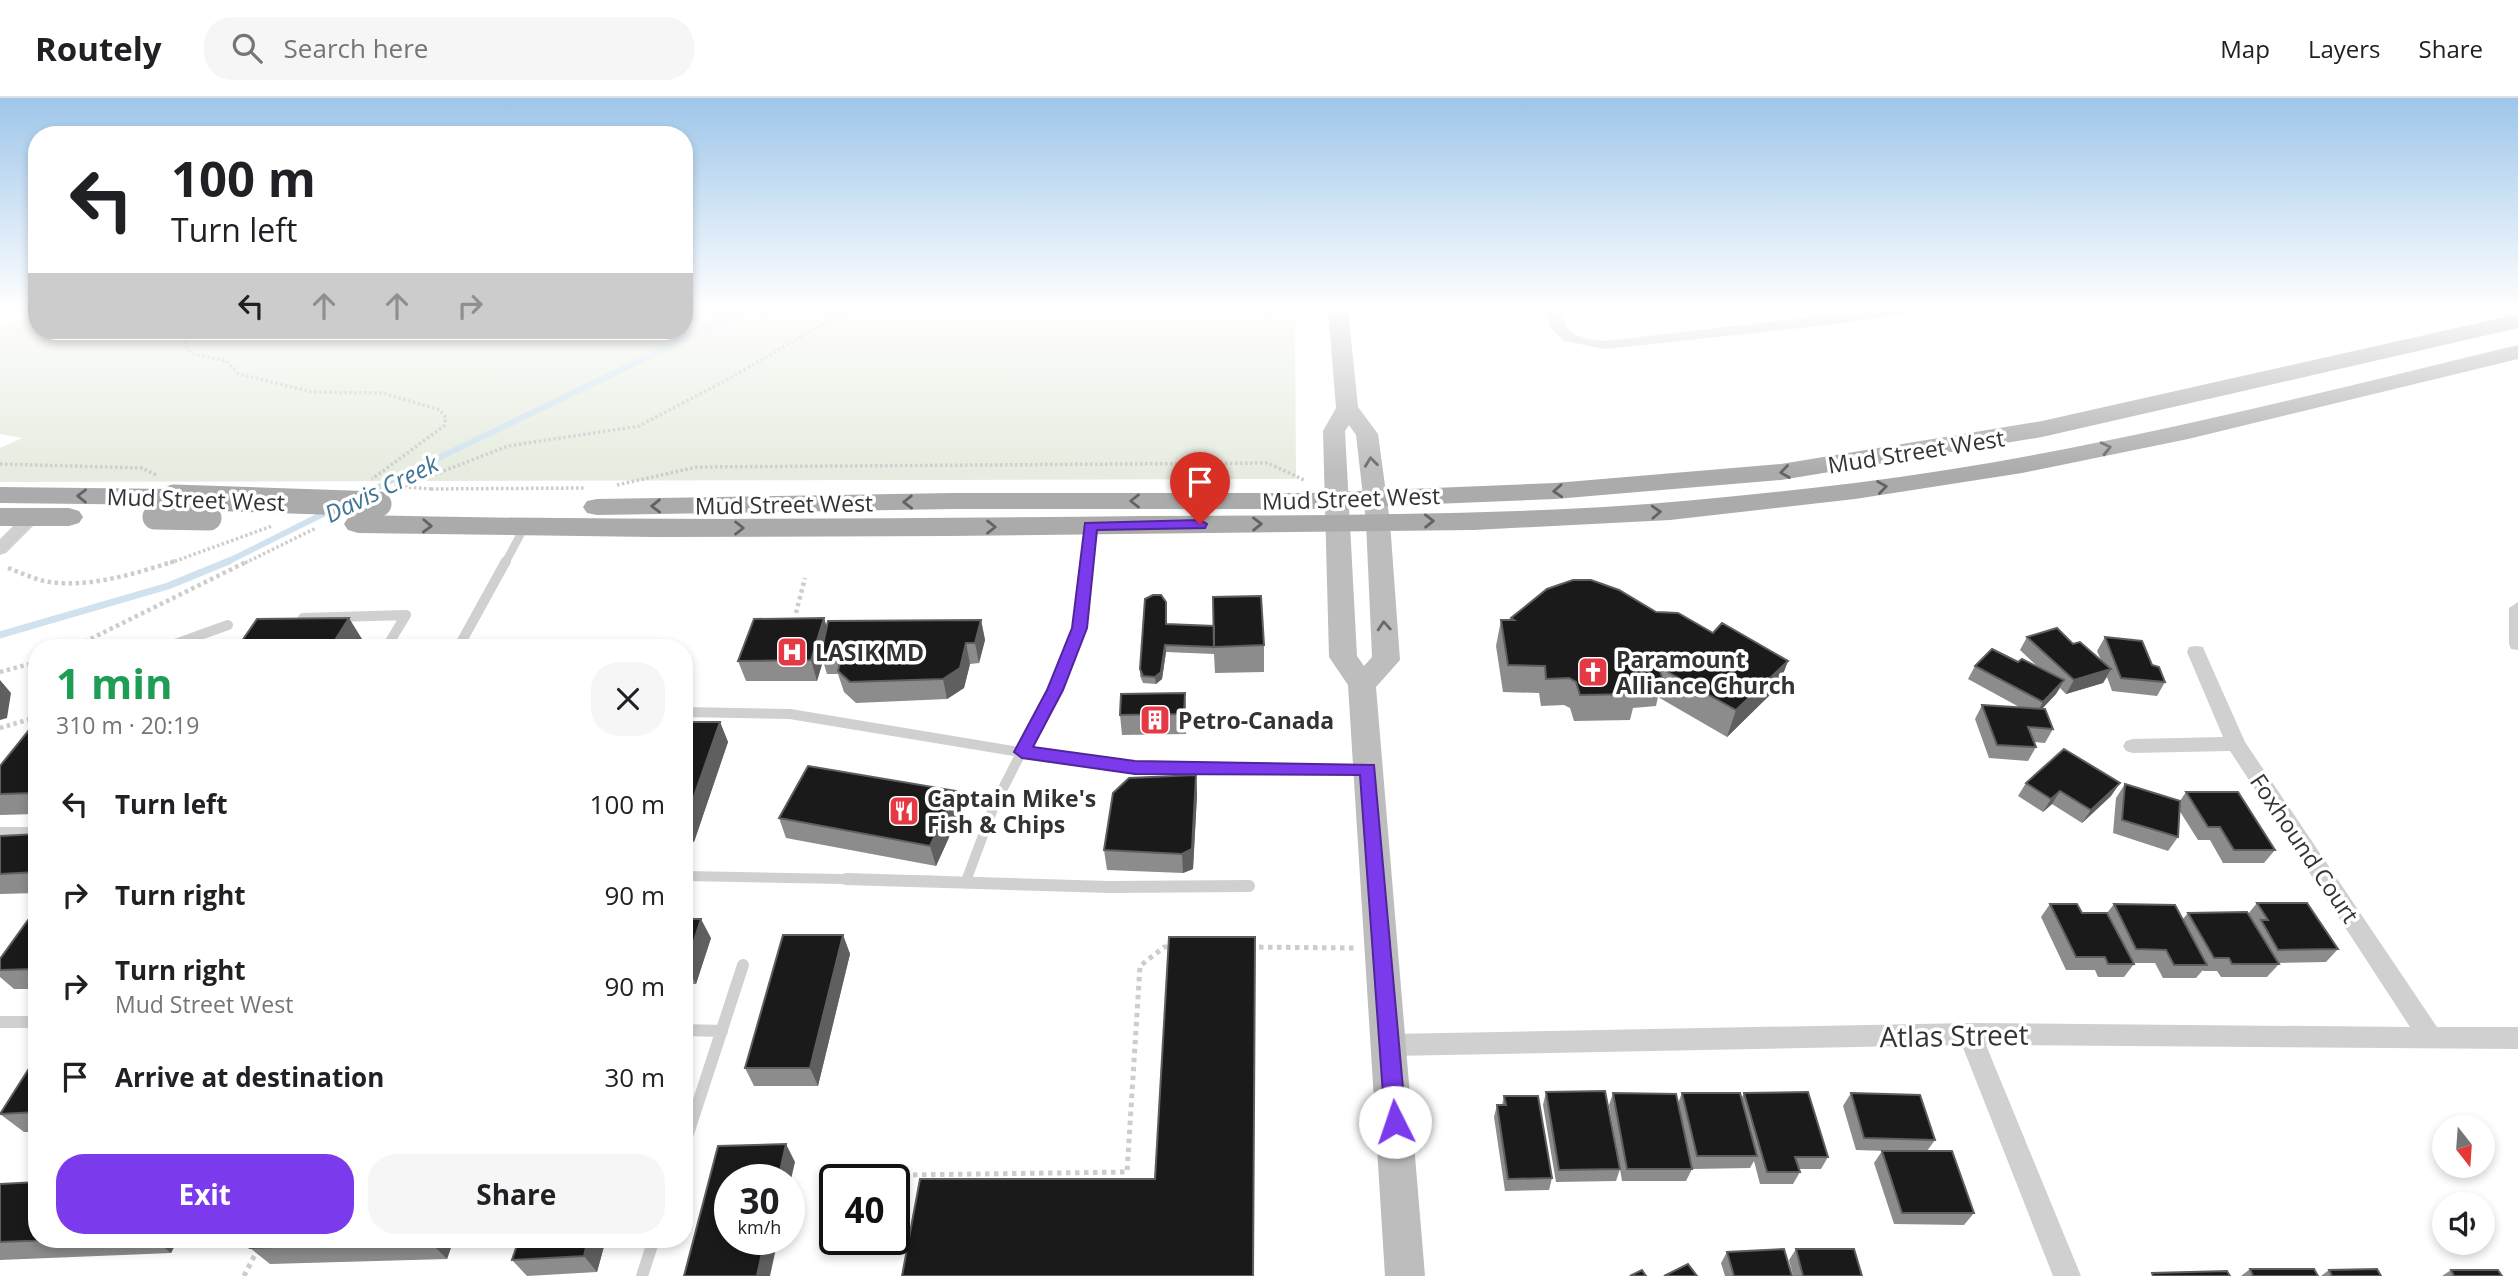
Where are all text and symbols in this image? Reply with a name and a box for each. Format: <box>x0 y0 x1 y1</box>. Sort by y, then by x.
search box <box>204 17 694 80</box>
text: Routely <box>35 26 162 71</box>
icon: search <box>228 29 266 67</box>
text: Search here <box>284 30 428 66</box>
text: Map <box>2220 32 2270 65</box>
text: Layers <box>2308 32 2381 65</box>
text: Share <box>2419 32 2483 65</box>
text: 100 m <box>171 145 316 211</box>
icon: left <box>56 154 147 245</box>
text: Turn left <box>171 208 297 251</box>
icon: left <box>232 287 270 325</box>
icon: ahead <box>305 287 343 325</box>
icon: ahead <box>378 287 416 325</box>
icon: right <box>451 287 489 325</box>
street label: Mud Street West <box>1825 421 2007 481</box>
one-way arrow <box>2100 442 2112 456</box>
water label: Davis Creek <box>319 446 444 530</box>
pin <box>1170 452 1230 524</box>
one-way arrow <box>1363 456 1378 467</box>
icon: arrive <box>1181 463 1219 501</box>
one-way arrow <box>1779 464 1791 479</box>
street label: Mud Street West <box>1261 479 1441 517</box>
street label: Mud Street West <box>106 480 286 518</box>
one-way arrow <box>1877 480 1888 495</box>
one-way arrow <box>1552 483 1563 498</box>
street label: Mud Street West <box>695 486 873 522</box>
one-way arrow <box>76 488 86 504</box>
one-way arrow <box>1130 493 1140 509</box>
one-way arrow <box>902 494 913 510</box>
one-way arrow <box>650 498 661 514</box>
one-way arrow <box>1651 504 1662 519</box>
one-way arrow <box>1424 513 1435 529</box>
one-way arrow <box>1252 516 1262 532</box>
one-way arrow <box>421 518 432 533</box>
one-way arrow <box>987 519 997 535</box>
one-way arrow <box>735 520 745 536</box>
one-way arrow <box>1377 620 1392 631</box>
hospital icon: LASIK MD <box>775 635 809 669</box>
place label: LASIK MD <box>815 636 924 668</box>
place label: Paramount Alliance Church <box>1616 643 1796 701</box>
text: 1 min <box>56 654 173 711</box>
church icon: Paramount Alliance Church <box>1576 655 1610 689</box>
button: close <box>591 662 665 736</box>
building icon: Petro-Canada <box>1138 703 1172 737</box>
place label: Petro-Canada <box>1178 704 1334 736</box>
text: 310 m · 20:19 <box>56 709 199 741</box>
street label: Foxhound Court <box>2243 767 2367 929</box>
place label: Captain Mike's Fish & Chips <box>927 782 1096 840</box>
icon: left <box>56 785 94 823</box>
text: Turn left <box>115 786 227 822</box>
text: 100 m <box>590 786 665 822</box>
restaurant icon: Captain Mike's Fish & Chips <box>887 794 921 828</box>
icon: right <box>56 876 94 914</box>
text: Turn right <box>115 877 246 913</box>
text: 90 m <box>604 877 665 913</box>
text: Turn right <box>115 952 246 988</box>
icon: right <box>56 967 94 1005</box>
text: 90 m <box>604 968 665 1004</box>
text: Mud Street West <box>115 988 293 1020</box>
street label: Atlas Street <box>1879 1015 2029 1055</box>
icon: arrive <box>56 1058 94 1096</box>
text: Arrive at destination <box>115 1059 384 1095</box>
text: 30 m <box>604 1059 665 1095</box>
position arrow <box>1358 1085 1432 1159</box>
north arrow <box>2432 1115 2496 1178</box>
map controls <box>2432 1115 2495 1255</box>
button: Exit <box>56 1154 354 1234</box>
button: Share <box>368 1154 665 1234</box>
speed limit sign: 40 <box>819 1164 910 1255</box>
text: 30 <box>739 1177 780 1224</box>
button: sound <box>2432 1192 2495 1255</box>
text: km/h <box>738 1215 781 1239</box>

